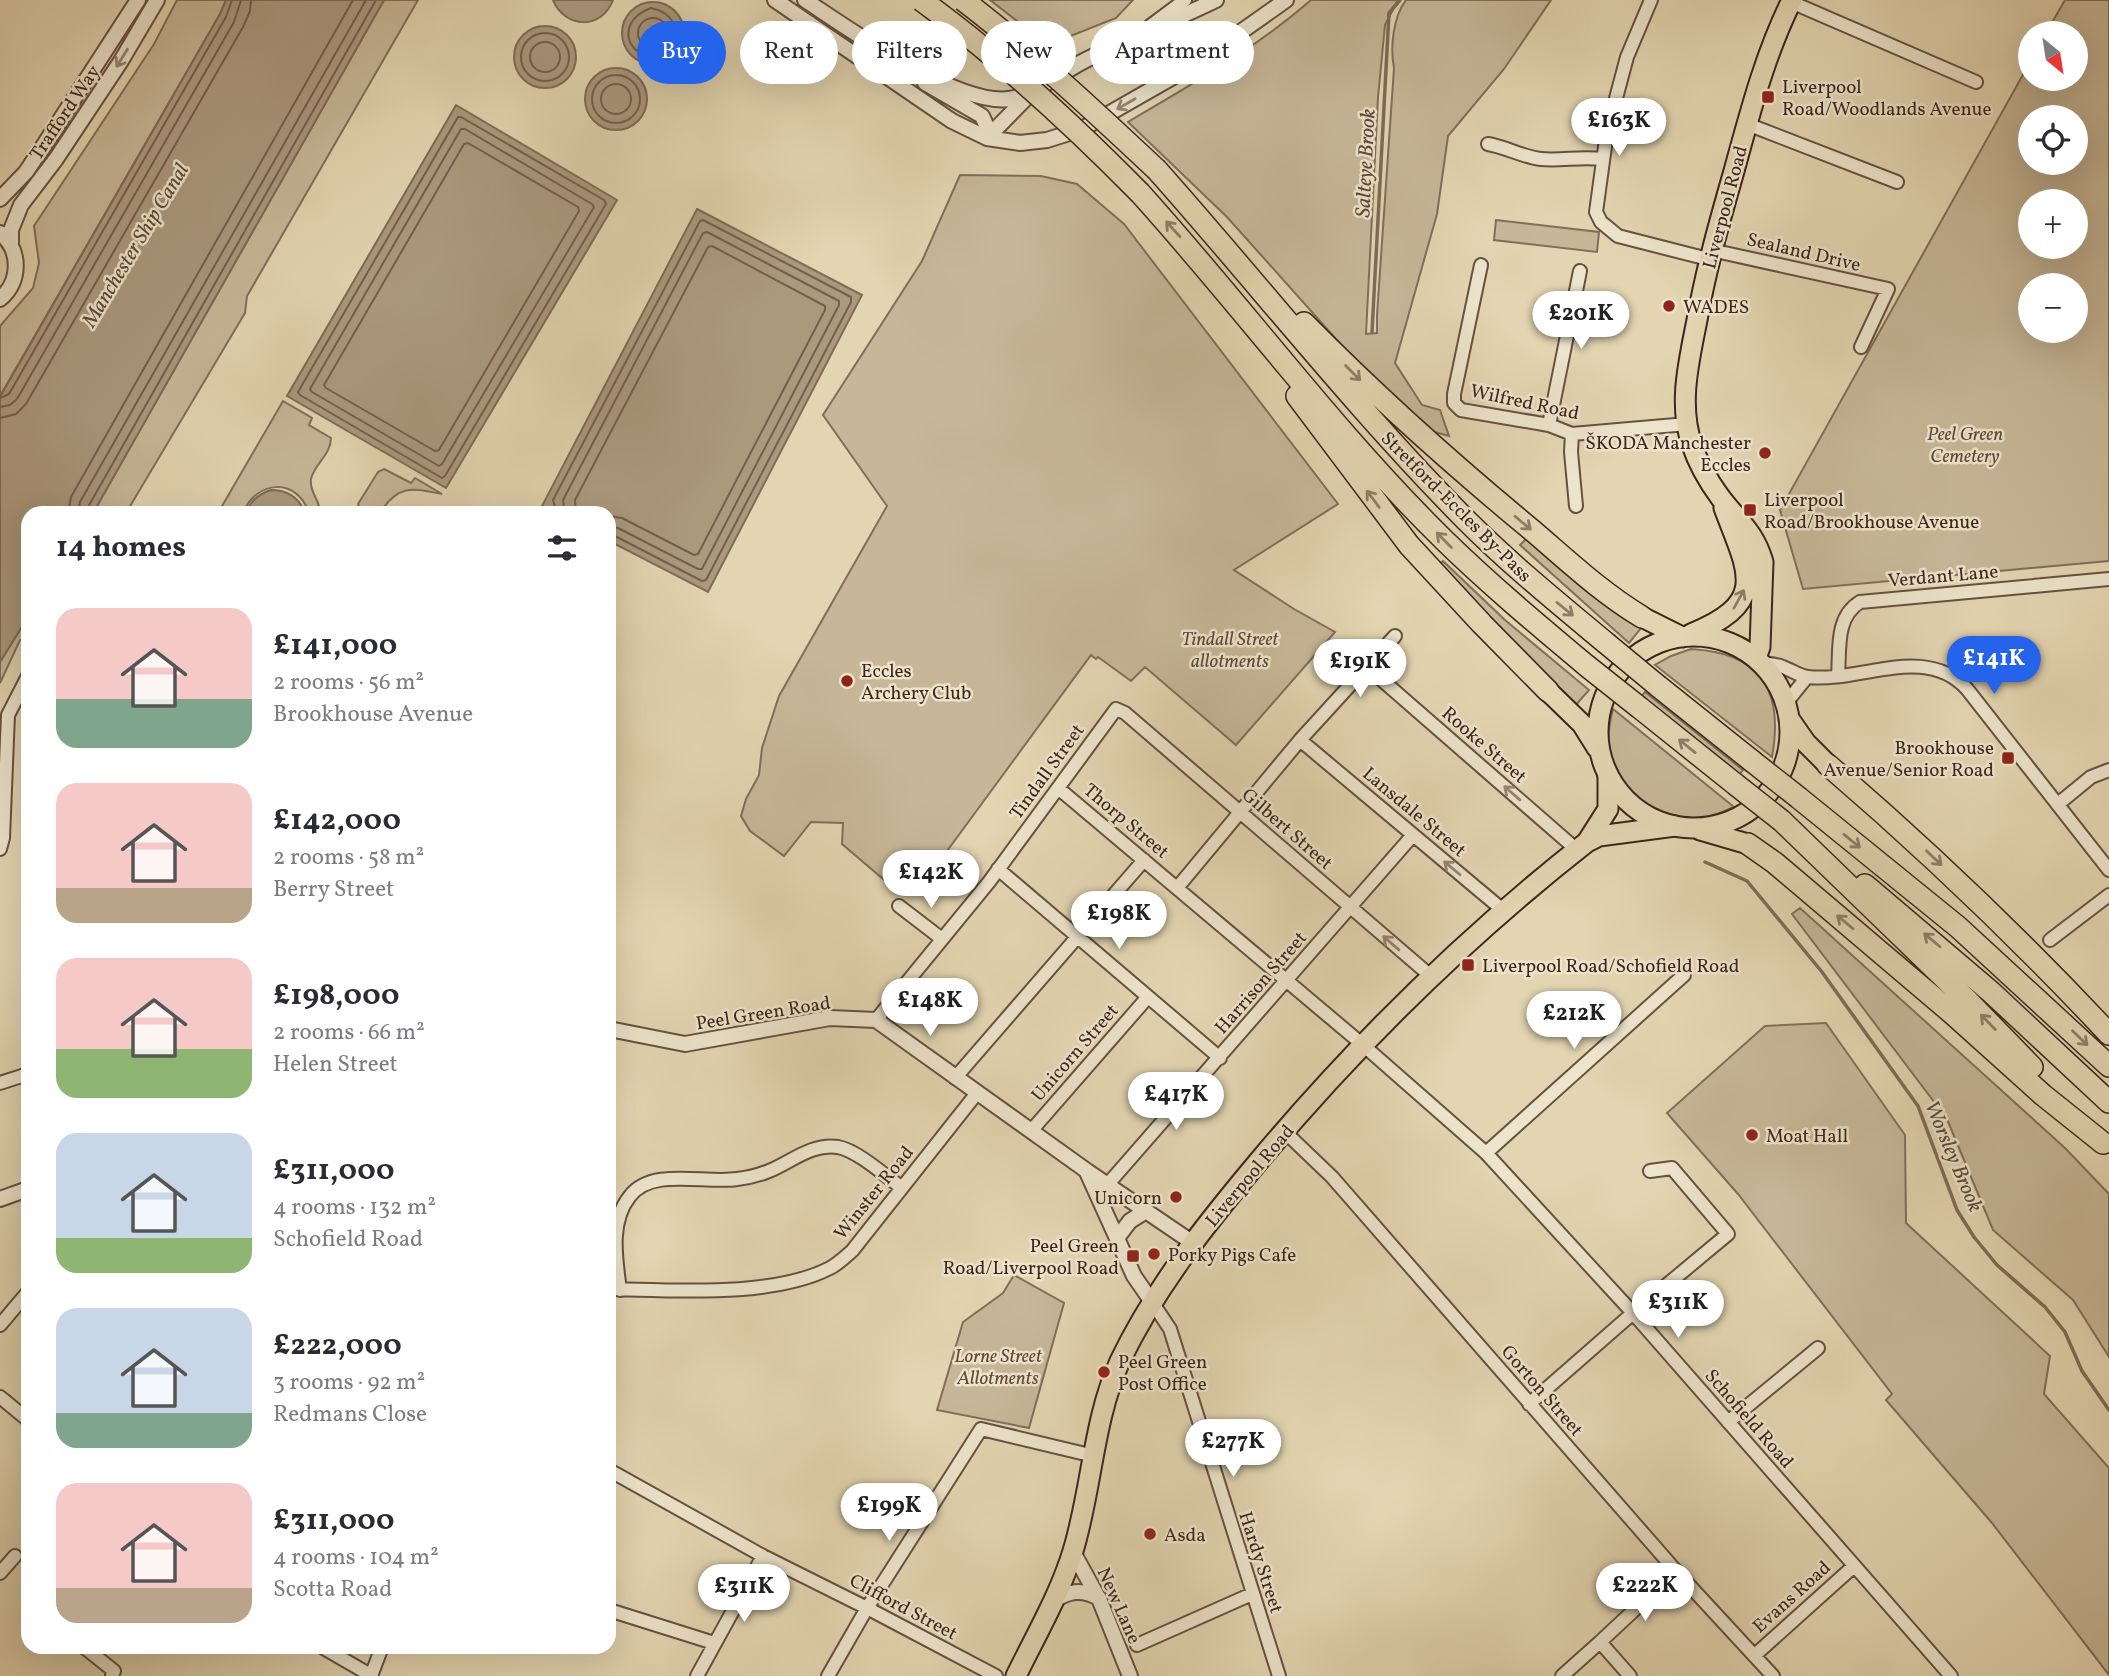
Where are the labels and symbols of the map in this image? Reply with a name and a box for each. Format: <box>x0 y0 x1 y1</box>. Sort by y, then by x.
north arrow <box>2018 21 2088 91</box>
one-way arrow <box>114 48 128 68</box>
street label: Trafford Way <box>24 61 107 166</box>
place label: Liverpool Road/Woodlands Avenue <box>1782 75 1992 123</box>
marker: Liverpool Road/Woodlands Avenue <box>1760 89 1776 105</box>
one-way arrow <box>1117 97 1137 111</box>
pin: £163K <box>1570 99 1668 158</box>
water label: Salteye Brook <box>1349 108 1384 218</box>
street label: Liverpool Road <box>1697 143 1755 272</box>
water label: Manchester Ship Canal <box>75 158 197 334</box>
one-way arrow <box>1165 220 1181 238</box>
street label: Sealand Drive <box>1744 227 1863 279</box>
pin: £201K <box>1532 292 1630 351</box>
place label: WADES <box>1683 295 1749 321</box>
marker: WADES <box>1661 298 1677 314</box>
one-way arrow <box>1344 364 1361 381</box>
street label: Wilfred Road <box>1468 379 1581 427</box>
park label: Peel Green Cemetery <box>1927 422 2003 470</box>
street label: Stretford-Eccles By-Pass <box>1374 426 1537 589</box>
place label: ŠKODA Manchester Eccles <box>1585 431 1751 479</box>
marker: ŠKODA Manchester Eccles <box>1757 445 1773 461</box>
place label: Liverpool Road/Brookhouse Avenue <box>1764 488 1979 536</box>
one-way arrow <box>1366 490 1381 509</box>
marker: Liverpool Road/Brookhouse Avenue <box>1742 502 1758 518</box>
one-way arrow <box>1514 515 1532 531</box>
one-way arrow <box>1436 531 1453 548</box>
street label: Verdant Lane <box>1887 559 1999 595</box>
one-way arrow <box>1733 589 1746 610</box>
one-way arrow <box>1555 601 1573 617</box>
park label: Tindall Street allotments <box>1182 627 1279 675</box>
pin: £141K <box>1945 636 2043 696</box>
pin: £191K <box>1311 640 1409 699</box>
place label: Eccles Archery Club <box>861 659 971 707</box>
marker: Eccles Archery Club <box>839 673 855 689</box>
street label: Rooke Street <box>1435 701 1532 790</box>
street label: Tindall Street <box>1004 719 1091 825</box>
place label: Brookhouse Avenue/Senior Road <box>1824 736 1994 784</box>
one-way arrow <box>1679 738 1697 753</box>
marker: Brookhouse Avenue/Senior Road <box>2000 750 2016 766</box>
street label: Lansdale Street <box>1356 761 1471 864</box>
street label: Thorp Street <box>1077 778 1174 865</box>
street label: Gilbert Street <box>1236 783 1338 877</box>
one-way arrow <box>1503 785 1521 801</box>
one-way arrow <box>1843 833 1861 849</box>
pin: £142K <box>882 850 980 910</box>
one-way arrow <box>1925 850 1942 867</box>
one-way arrow <box>1443 860 1461 876</box>
pin: £198K <box>1070 892 1168 951</box>
one-way arrow <box>1836 914 1854 930</box>
street label: Harrison Street <box>1210 926 1314 1040</box>
one-way arrow <box>1923 932 1941 948</box>
one-way arrow <box>1382 935 1400 951</box>
place label: Liverpool Road/Schofield Road <box>1482 954 1739 980</box>
marker: Liverpool Road/Schofield Road <box>1460 957 1476 973</box>
pin: £148K <box>881 978 979 1038</box>
street label: Peel Green Road <box>694 990 833 1037</box>
pin: £212K <box>1525 992 1623 1051</box>
street label: Unicorn Street <box>1026 999 1125 1108</box>
one-way arrow <box>1980 1014 1997 1031</box>
one-way arrow <box>2071 1029 2088 1046</box>
pin: £417K <box>1127 1072 1225 1132</box>
water label: Worsley Brook <box>1916 1096 1989 1217</box>
street label: Liverpool Road <box>1200 1119 1301 1233</box>
place label: Moat Hall <box>1766 1124 1849 1150</box>
marker: Moat Hall <box>1744 1127 1760 1143</box>
street label: Winster Road <box>829 1141 920 1246</box>
place label: Unicorn <box>1094 1186 1162 1212</box>
marker: Unicorn <box>1168 1189 1184 1205</box>
place label: Peel Green Road/Liverpool Road <box>943 1234 1119 1282</box>
place label: Porky Pigs Cafe <box>1168 1243 1296 1269</box>
marker: Porky Pigs Cafe <box>1146 1246 1162 1262</box>
marker: Peel Green Road/Liverpool Road <box>1125 1248 1141 1264</box>
pin: £311K <box>1629 1280 1727 1340</box>
street label: Gorton Street <box>1494 1340 1589 1443</box>
park label: Lorne Street Allotments <box>954 1344 1043 1392</box>
place label: Peel Green Post Office <box>1118 1350 1207 1398</box>
marker: Peel Green Post Office <box>1096 1364 1112 1380</box>
street label: Schofield Road <box>1698 1364 1799 1475</box>
pin: £277K <box>1184 1420 1282 1479</box>
pin: £199K <box>840 1484 938 1543</box>
street label: Hardy Street <box>1231 1508 1289 1617</box>
place label: Asda <box>1164 1523 1206 1549</box>
marker: Asda <box>1142 1526 1158 1542</box>
street label: Evans Road <box>1748 1555 1837 1640</box>
street label: New Lane <box>1090 1563 1147 1648</box>
pin: £311K <box>695 1564 793 1624</box>
pin: £222K <box>1596 1564 1694 1623</box>
street label: Clifford Street <box>844 1568 962 1647</box>

